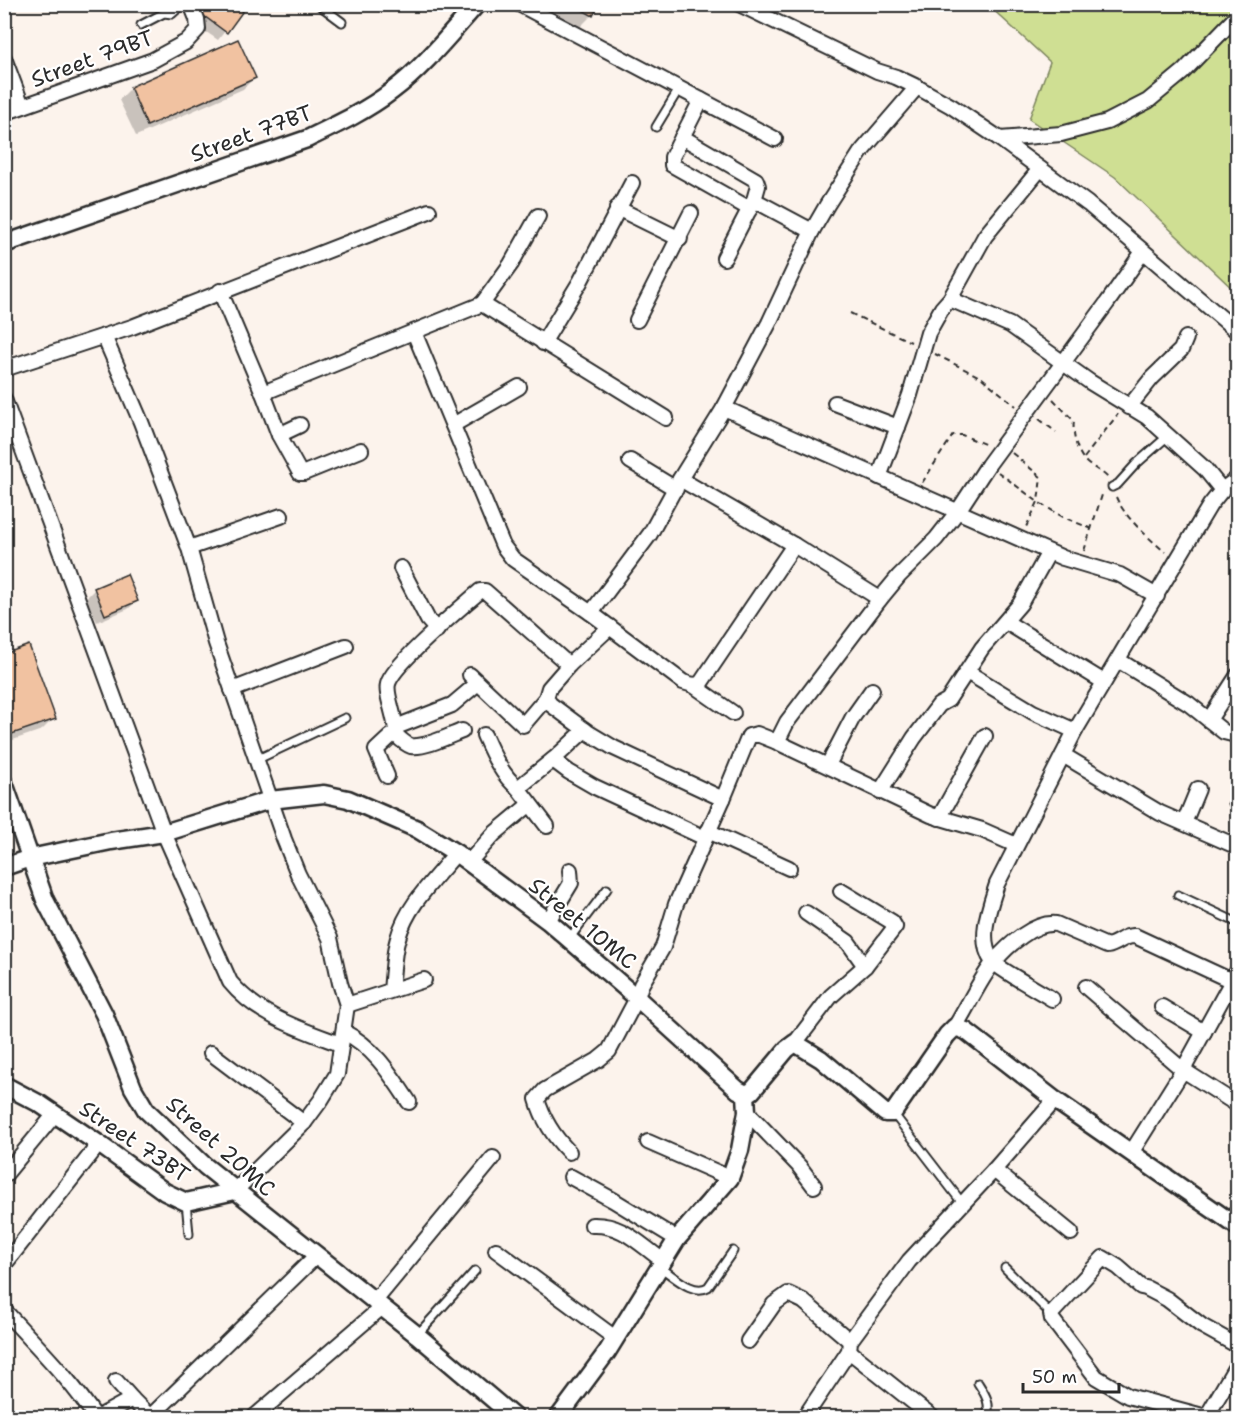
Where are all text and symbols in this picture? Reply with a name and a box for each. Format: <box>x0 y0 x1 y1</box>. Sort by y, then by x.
street label: Street 79BT <box>27 23 158 94</box>
street label: Street 77BT <box>186 98 316 169</box>
street label: Street 10MC <box>523 871 643 976</box>
street label: Street 20MC <box>160 1090 281 1203</box>
street label: Street 73BT <box>74 1094 196 1189</box>
scale bar <box>1023 1356 1119 1394</box>
text: 50 m <box>1032 1365 1077 1389</box>

